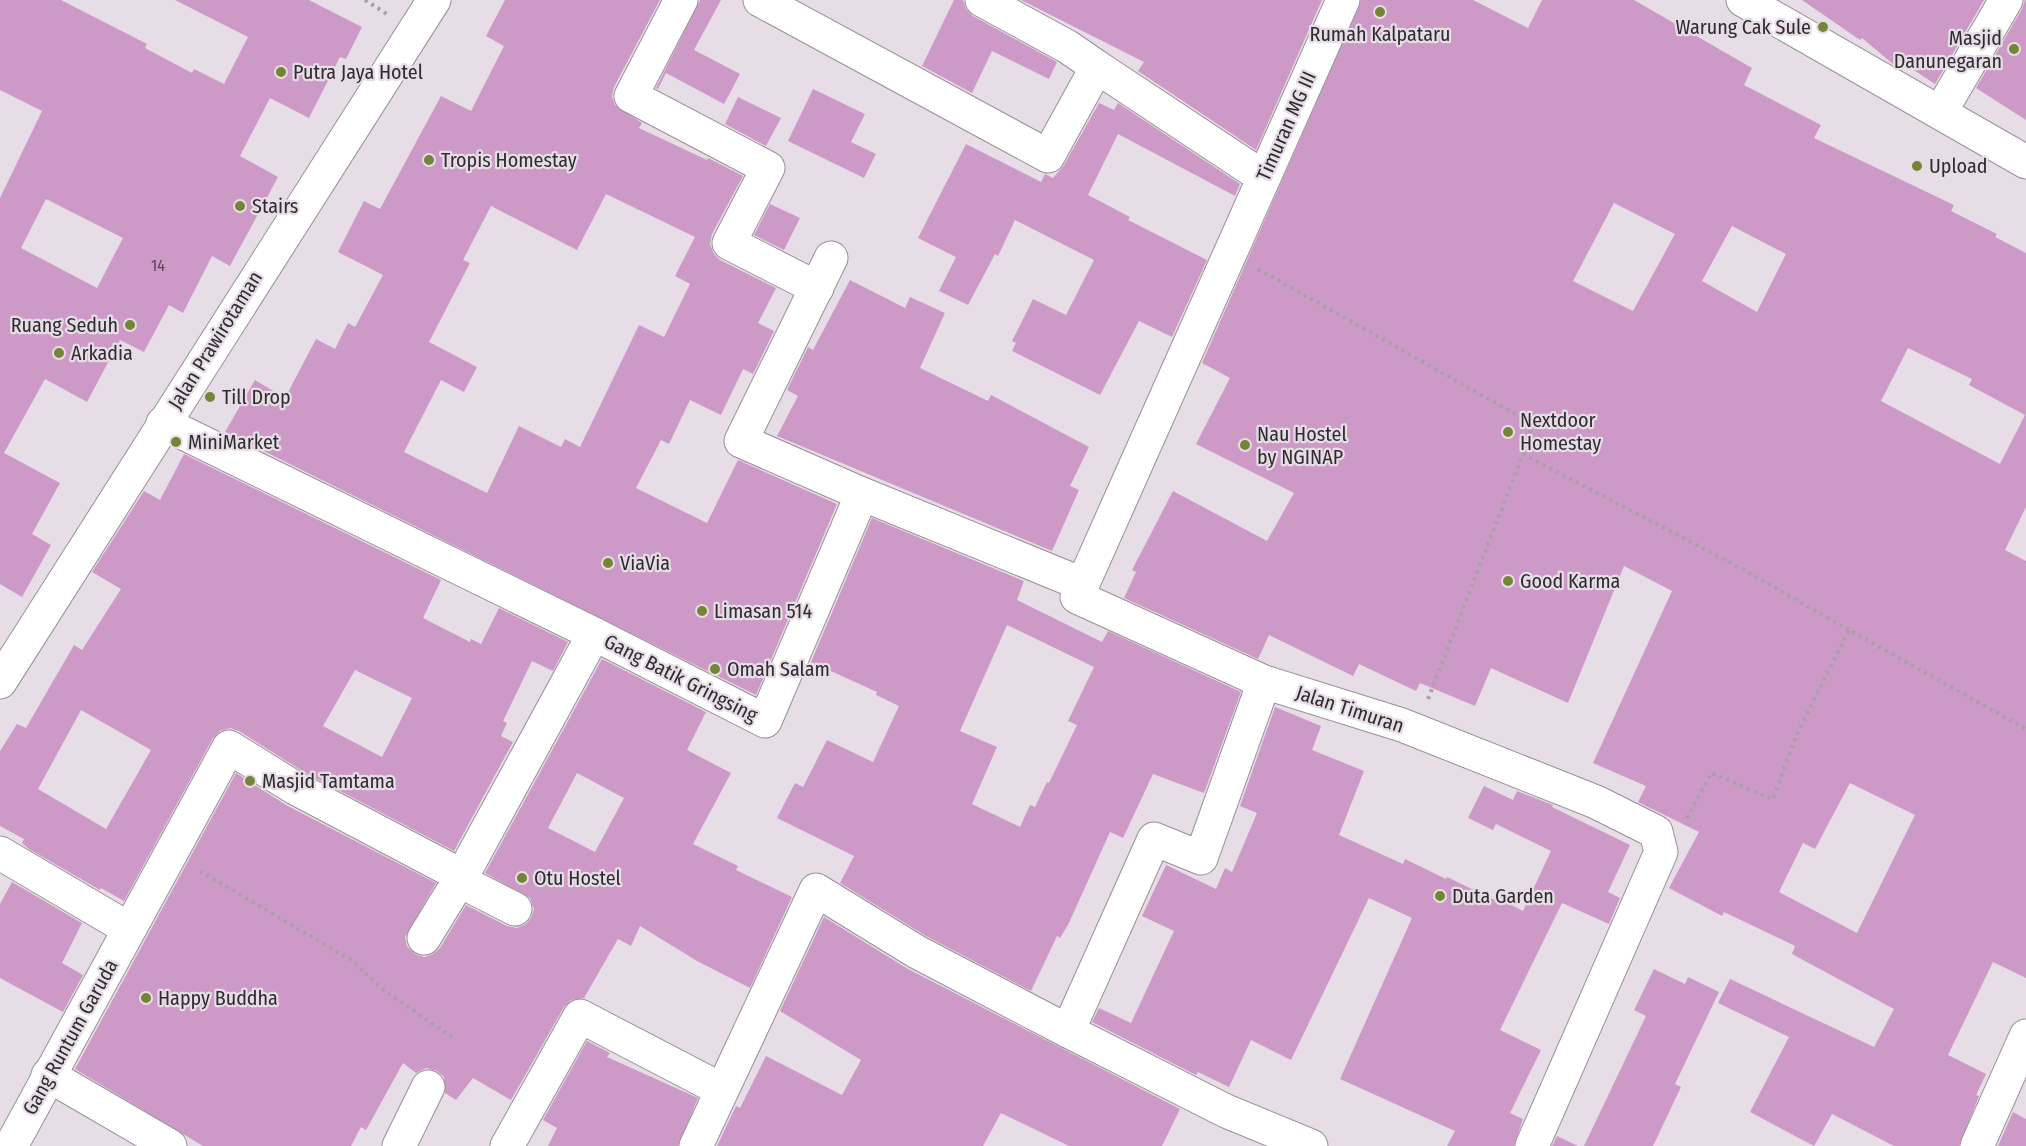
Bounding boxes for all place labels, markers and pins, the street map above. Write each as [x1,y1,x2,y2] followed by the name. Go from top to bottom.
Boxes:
[1373,5,1387,19] marker: Rumah Kalpataru
[1676,15,1811,39] place label: Warung Cak Sule
[1816,20,1830,34] marker: Warung Cak Sule
[1310,22,1451,46] place label: Rumah Kalpataru
[1894,26,2002,73] place label: Masjid Danunegaran
[2007,42,2021,56] marker: Masjid Danunegaran
[293,60,423,84] place label: Putra Jaya Hotel
[274,65,288,79] marker: Putra Jaya Hotel
[441,148,577,172] place label: Tropis Homestay
[422,153,436,167] marker: Tropis Homestay
[1929,154,1987,178] place label: Upload
[1910,159,1924,173] marker: Upload
[252,194,298,218] place label: Stairs
[233,199,247,213] marker: Stairs
[11,313,118,337] place label: Ruang Seduh
[123,318,137,332] marker: Ruang Seduh
[71,341,133,365] place label: Arkadia
[52,346,66,360] marker: Arkadia
[222,385,291,409] place label: Till Drop
[203,390,217,404] marker: Till Drop
[1520,408,1601,455] place label: Nextdoor Homestay
[1257,422,1347,469] place label: Nau Hostel by NGINAP
[1501,425,1515,439] marker: Nextdoor Homestay
[188,430,280,454] place label: MiniMarket
[169,435,183,449] marker: MiniMarket
[1238,438,1252,452] marker: Nau Hostel by NGINAP
[620,551,670,575] place label: ViaVia
[601,556,615,570] marker: ViaVia
[1520,569,1620,593] place label: Good Karma
[1501,574,1515,588] marker: Good Karma
[714,599,812,623] place label: Limasan 514
[695,604,709,618] marker: Limasan 514
[727,657,830,681] place label: Omah Salam
[708,662,722,676] marker: Omah Salam
[262,769,395,793] place label: Masjid Tamtama
[243,774,257,788] marker: Masjid Tamtama
[534,866,621,890] place label: Otu Hostel
[515,871,529,885] marker: Otu Hostel
[1452,884,1554,908] place label: Duta Garden
[1433,889,1447,903] marker: Duta Garden
[158,986,278,1010] place label: Happy Buddha
[139,991,153,1005] marker: Happy Buddha

